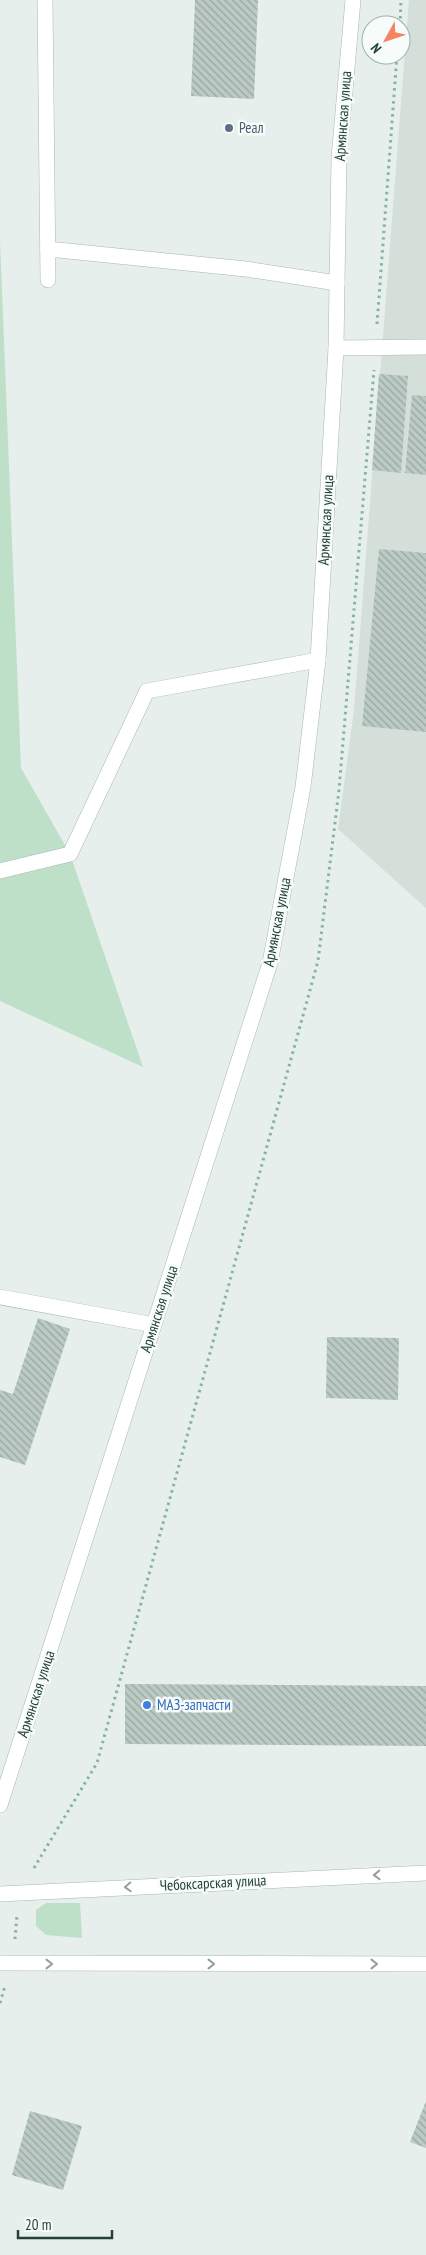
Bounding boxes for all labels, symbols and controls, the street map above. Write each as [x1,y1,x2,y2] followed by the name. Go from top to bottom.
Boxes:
[361,15,411,65] north arrow
[367,40,385,57] text: N
[330,70,355,162] street label: Армянская улица
[239,118,264,137] place label: Реал
[223,122,235,134] marker: Реал
[314,474,337,566] street label: Армянская улица
[259,876,294,968] street label: Армянская улица
[135,1263,182,1355] street label: Армянская улица
[12,1648,59,1740] street label: Армянская улица
[157,1695,231,1714] place label: МАЗ-запчасти
[141,1699,153,1711] marker: МАЗ-запчасти
[159,1870,267,1895] street label: Чебоксарская улица
[373,1870,381,1880] one-way arrow
[123,1882,131,1892] one-way arrow
[45,1958,53,1969] one-way arrow
[208,1959,215,1969] one-way arrow
[370,1959,378,1969] one-way arrow
[18,2208,111,2240] scale bar
[25,2215,51,2234] text: 20 m

